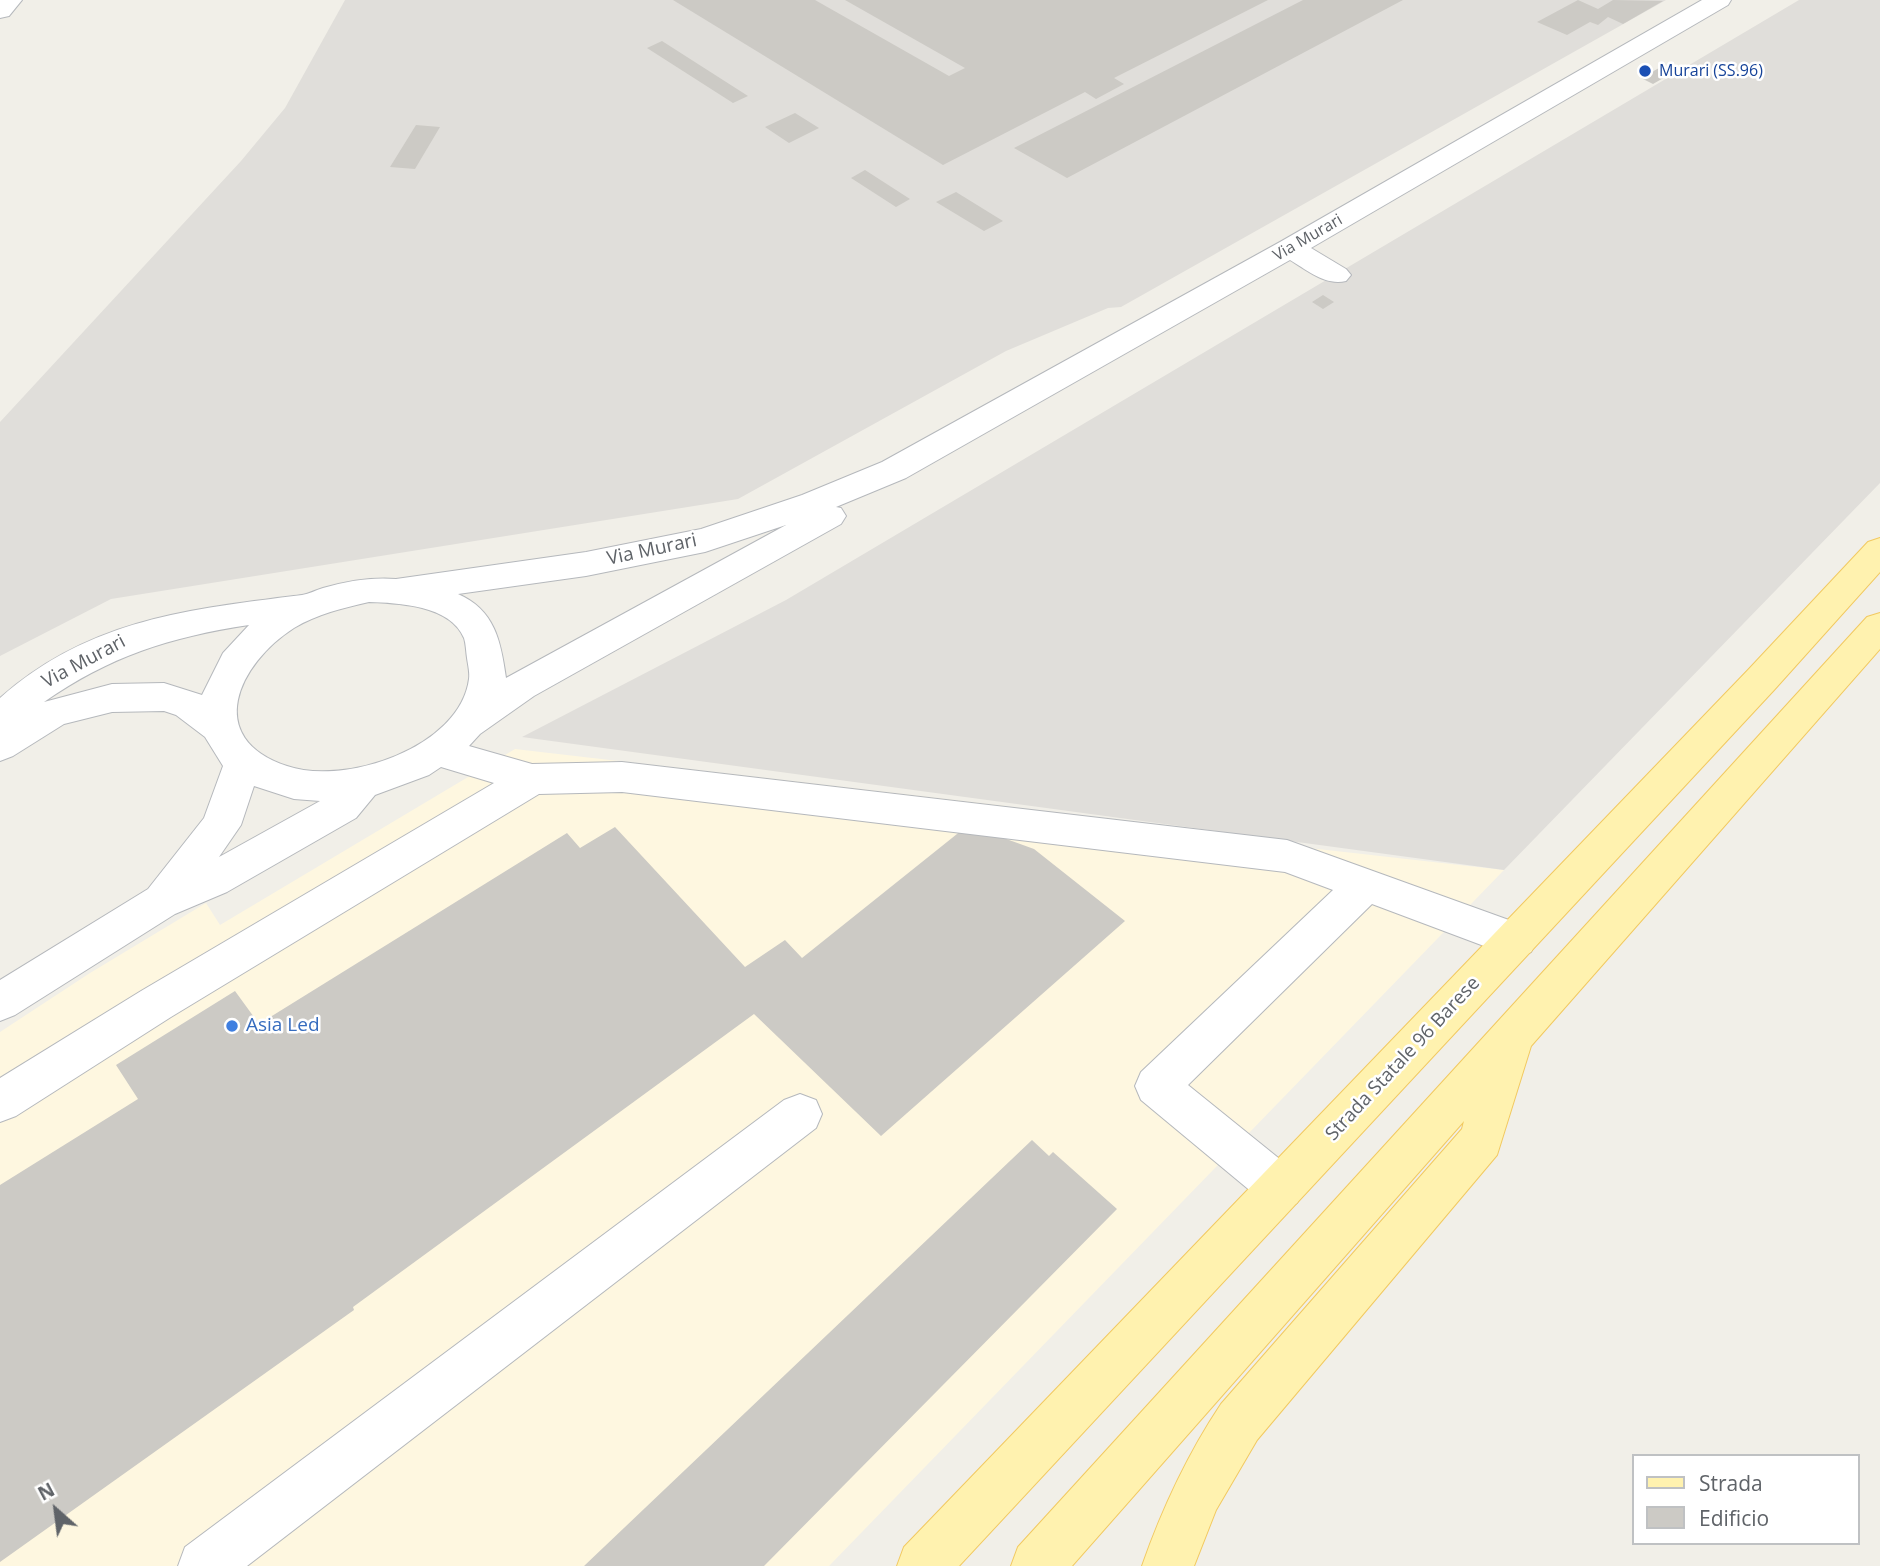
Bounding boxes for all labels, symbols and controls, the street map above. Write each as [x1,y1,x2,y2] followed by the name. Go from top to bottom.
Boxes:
[1659,61,1763,81] place label: Murari (SS.96)
[1637,63,1653,79] marker: Murari (SS.96)
[1270,210,1346,266] street label: Via Murari
[605,529,699,571] street label: Via Murari
[38,631,130,693] street label: Via Murari
[1321,972,1485,1146] street label: Strada Statale 96 Barese
[246,1015,320,1037] place label: Asia Led
[224,1018,240,1034] marker: Asia Led
[1632,1454,1859,1545] legend
[1699,1469,1763,1497] text: Strada
[21,1475,91,1545] north arrow
[33,1476,59,1507] text: N
[1699,1504,1769,1532] text: Edificio

